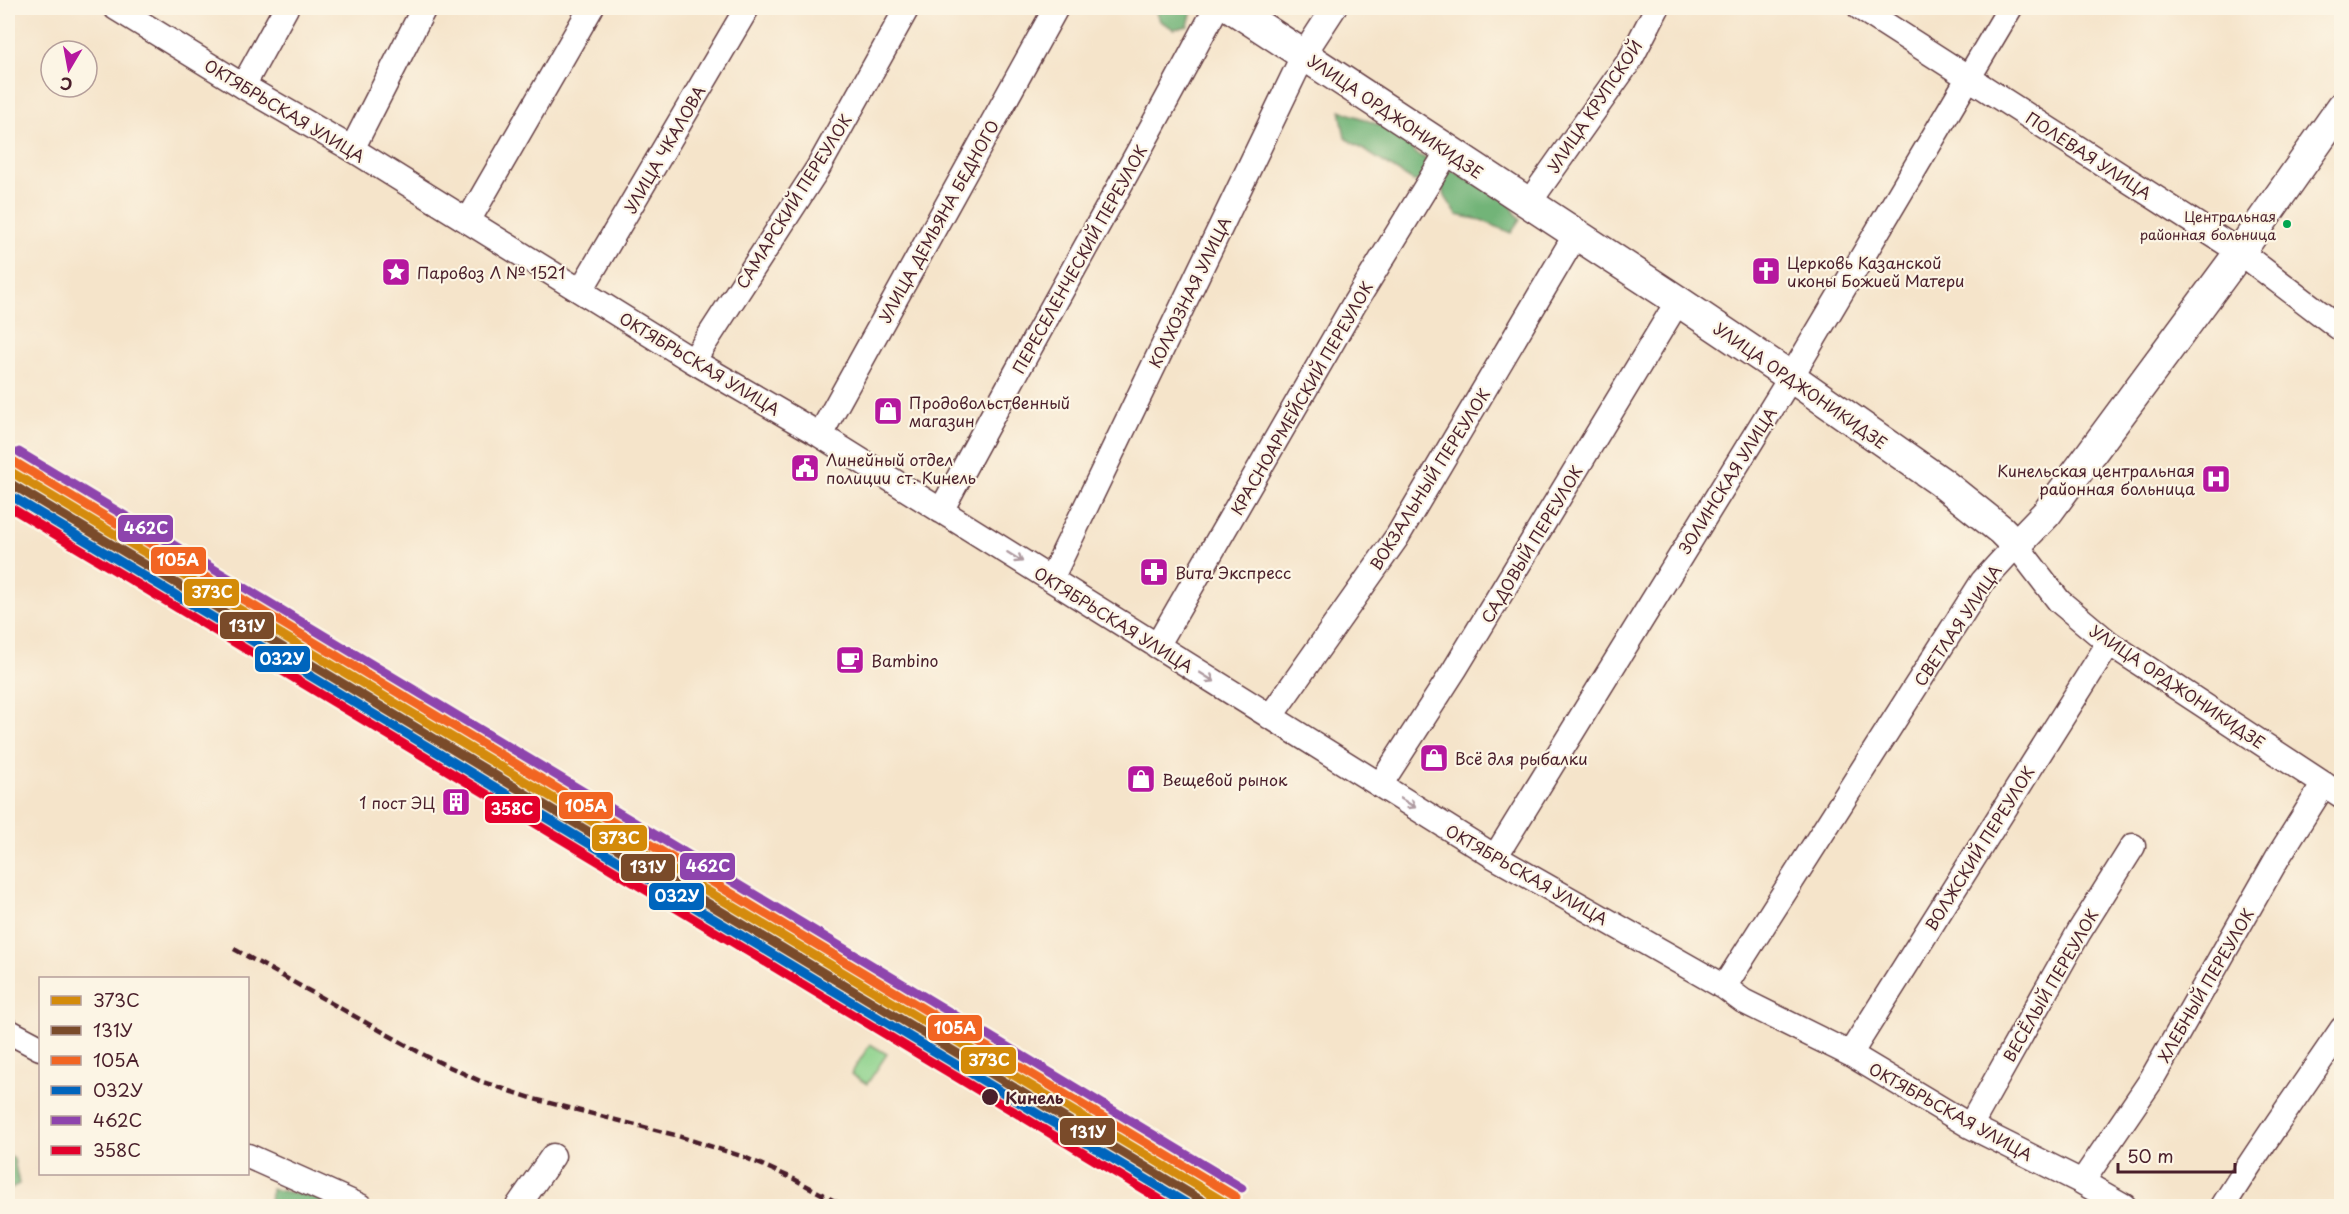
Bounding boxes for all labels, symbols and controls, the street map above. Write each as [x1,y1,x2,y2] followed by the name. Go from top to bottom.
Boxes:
[1541,35,1647,177] street label: УЛИЦА КРУПСКОЙ
[39,39,99,99] north arrow
[1304,48,1488,184] street label: УЛИЦА ОРДЖОНИКИДЗЕ
[200,52,370,168] street label: ОКТЯБРЬСКАЯ УЛИЦА
[58,72,74,98] text: С
[618,80,711,217] street label: УЛИЦА ЧКАЛОВА
[2021,105,2157,205] street label: ПОЛЕВАЯ УЛИЦА
[729,109,857,293] street label: САМАРСКИЙ ПЕРЕУЛОК
[872,115,1004,327] street label: УЛИЦА ДЕМЬЯНА БЕДНОГО
[1006,140,1152,378] street label: ПЕРЕСЕЛЕНЧЕСКИЙ ПЕРЕУЛОК
[2139,206,2276,245] place label: Центральная районная больница
[1142,212,1236,372] street label: КОЛХОЗНАЯ УЛИЦА
[2281,218,2293,230] marker: Центральная районная больница
[1787,250,1965,292] place label: Церковь Казанской иконы Божией Матери
[1750,255,1782,287] church icon: Церковь Казанской иконы Божией Матери
[380,256,412,288] place icon: Паровоз Л № 1521
[417,260,565,284] place label: Паровоз Л № 1521
[1224,277,1378,519] street label: КРАСНОАРМЕЙСКИЙ ПЕРЕУЛОК
[615,305,785,421] street label: ОКТЯБРЬСКАЯ УЛИЦА
[1709,316,1893,454] street label: УЛИЦА ОРДЖОНИКИДЗЕ
[1363,383,1495,575] street label: ВОКЗАЛЬНЫЙ ПЕРЕУЛОК
[909,390,1070,432] place label: Продовольственный магазин
[872,395,904,427] shop icon: Продовольственный магазин
[1672,402,1782,558] street label: ЗОЛИНСКАЯ УЛИЦА
[826,447,976,489] place label: Линейный отдел полиции ст. Кинель
[789,452,821,484] public building icon: Линейный отдел полиции ст. Кинель
[1997,458,2195,500] place label: Кинельская центральная районная больница
[1474,461,1588,627] street label: САДОВЫЙ ПЕРЕУЛОК
[2200,463,2232,495] hospital icon: Кинельская центральная районная больница
[117,514,174,543] line badge: 462С
[124,515,168,539] text: 462С
[150,546,207,575] line badge: 105А
[157,547,200,571] text: 105А
[1007,551,1023,563] one-way arrow
[1138,556,1170,588] pharmacy icon: Вита Экспресс
[1030,560,1198,678] street label: ОКТЯБРЬСКАЯ УЛИЦА
[1175,560,1291,584] place label: Вита Экспресс
[1907,560,2007,690] street label: СВЕТЛАЯ УЛИЦА
[183,578,240,607] line badge: 373C
[191,579,233,603] text: 373C
[219,611,275,640] line badge: 131У
[229,613,266,637] text: 131У
[2086,618,2270,754] street label: УЛИЦА ОРДЖОНИКИДЗЕ
[834,644,866,676] cafe icon: Bambino
[254,645,311,673] line badge: 032У
[260,646,305,670] text: 032У
[871,648,939,672] place label: Bambino
[1198,672,1215,684] one-way arrow
[1418,742,1450,774] shop icon: Всё для рыбалки
[1455,746,1588,770] place label: Всё для рыбалки
[1918,761,2040,935] street label: ВОЛЖСКИЙ ПЕРЕУЛОК
[1125,763,1157,795] shop icon: Вещевой рынок
[1162,767,1288,791] place label: Вещевой рынок
[440,786,472,818] building icon: 1 пост ЭЦ
[359,790,435,814] place label: 1 пост ЭЦ
[558,791,614,820] line badge: 105А
[565,793,608,817] text: 105А
[484,795,541,824] line badge: 358С
[491,796,533,820] text: 358С
[1399,797,1416,809] one-way arrow
[1441,818,1613,930] street label: ОКТЯБРЬСКАЯ УЛИЦА
[591,824,648,852] line badge: 373C
[598,825,640,849] text: 373C
[679,852,736,881] line badge: 462С
[620,853,676,882] line badge: 131У
[686,853,730,877] text: 462С
[630,854,667,878] text: 131У
[648,882,705,911] line badge: 032У
[655,883,700,907] text: 032У
[1996,904,2104,1066] street label: ВЕСЁЛЫЙ ПЕРЕУЛОК
[2151,904,2259,1066] street label: ХЛЕБНЫЙ ПЕРЕУЛОК
[39,977,249,1175] legend
[93,986,140,1013] text: 373C
[927,1014,983,1042] line badge: 105А
[934,1015,977,1039] text: 105А
[93,1016,133,1043] text: 131У
[93,1046,140,1073] text: 105А
[960,1046,1017,1075] line badge: 373C
[968,1047,1010,1071] text: 373C
[1865,1056,2037,1166] street label: ОКТЯБРЬСКАЯ УЛИЦА
[93,1076,143,1103] text: 032У
[1005,1085,1064,1109] place label: Кинель
[980,1087,1000,1107] marker: Кинель
[93,1106,142,1133] text: 462С
[1059,1117,1116,1146] line badge: 131У
[1070,1119,1107,1143] text: 131У
[93,1136,141,1163] text: 358С
[2118,1136,2235,1174] scale bar
[2127,1142,2174,1169] text: 50 m

